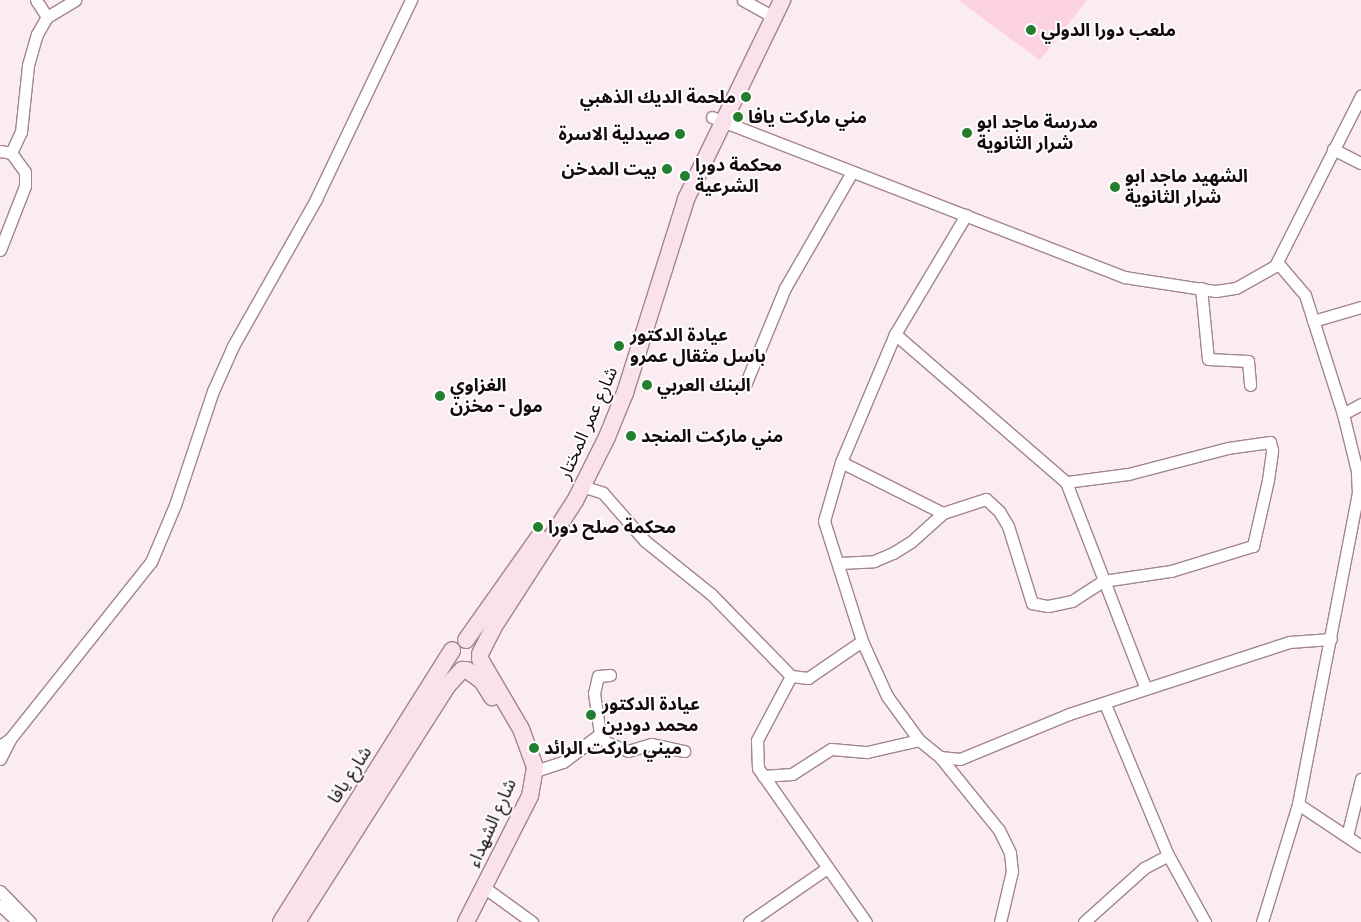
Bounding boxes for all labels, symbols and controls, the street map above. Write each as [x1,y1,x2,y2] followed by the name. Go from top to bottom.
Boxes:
[1041,19,1176,41] place label: ملعب دورا الدولي
[1025,24,1037,36] marker: ملعب دورا الدولي
[580,86,736,108] place label: ملحمة الديك الذهبي
[740,91,752,103] marker: ملحمة الديك الذهبي
[748,106,867,128] place label: مني ماركت يافا
[732,111,744,123] marker: مني ماركت يافا
[977,112,1098,154] place label: مدرسة ماجد ابو شرار الثانوية
[559,123,670,145] place label: صيدلية الاسرة
[961,127,973,139] marker: مدرسة ماجد ابو شرار الثانوية
[674,128,686,140] marker: صيدلية الاسرة
[695,155,782,198] place label: محكمة دورا الشرعية
[562,158,657,180] place label: بيت المدخن
[661,163,673,175] marker: بيت المدخن
[1125,166,1248,208] place label: الشهيد ماجد ابو شرار الثانوية
[679,170,691,182] marker: محكمة دورا الشرعية
[1109,181,1121,193] marker: الشهيد ماجد ابو شرار الثانوية
[630,325,766,368] place label: عيادة الدكتور باسل مثقال عمرو
[612,339,626,353] marker: عيادة الدكتور باسل مثقال عمرو
[554,364,622,482] street label: شارع عمر المختار
[657,374,751,396] place label: البنك العربي
[450,375,543,418] place label: الغزاوي مول - مخزن
[641,379,653,391] marker: البنك العربي
[434,390,446,402] marker: الغزاوي مول - مخزن
[641,425,783,447] place label: مني ماركت المنجد
[625,430,637,442] marker: مني ماركت المنجد
[548,516,676,538] place label: محكمة صلح دورا
[532,521,544,533] marker: محكمة صلح دورا
[602,694,700,736] place label: عيادة الدكتور محمد دودين
[584,708,598,722] marker: عيادة الدكتور محمد دودين
[544,737,682,759] place label: ميني ماركت الرائد
[324,742,376,808] street label: شارع يافا
[528,742,540,754] marker: ميني ماركت الرائد
[463,775,521,871] street label: شارع الشهداء

